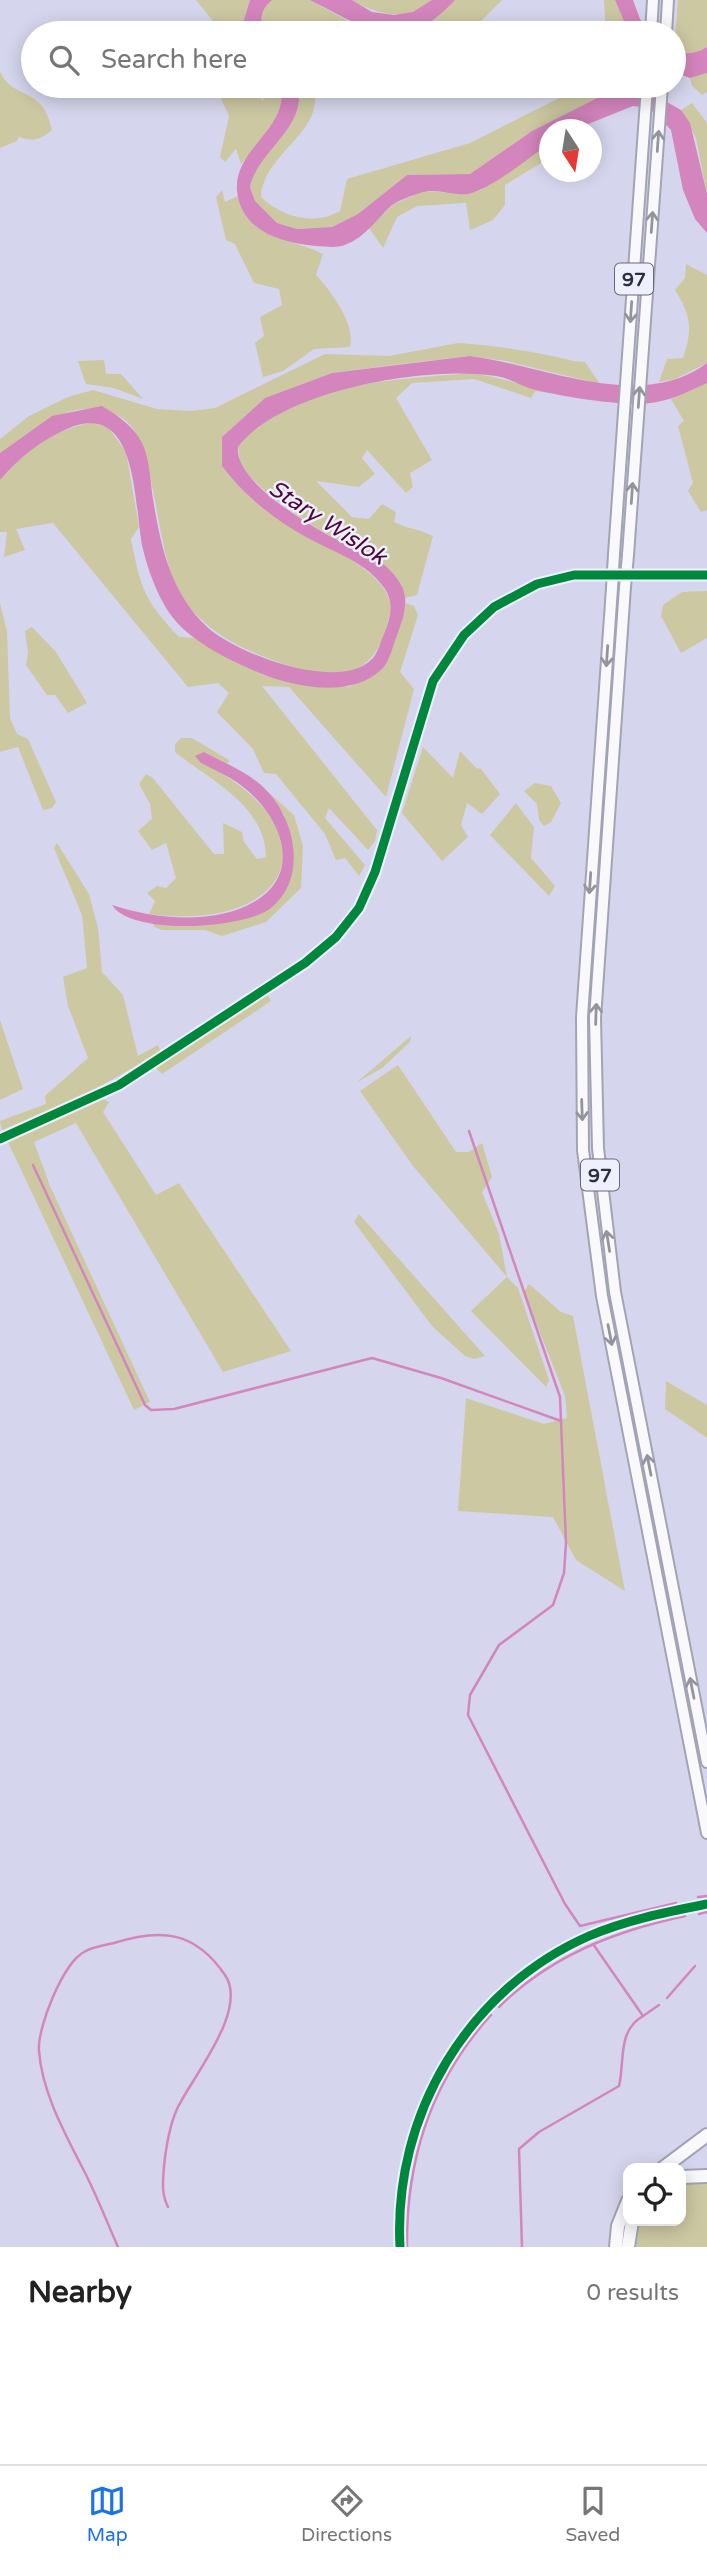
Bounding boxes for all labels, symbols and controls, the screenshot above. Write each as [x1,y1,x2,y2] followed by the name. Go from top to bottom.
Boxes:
[21,21,686,98] search box
[45,41,83,79] icon: search
[101,44,247,75] text: Search here
[539,119,602,182] north arrow
[652,130,665,153] one-way arrow
[646,211,659,234] one-way arrow
[615,264,653,294] road number: 97
[625,300,638,323] one-way arrow
[633,386,646,409] one-way arrow
[263,474,393,572] water label: Stary Wislok
[626,482,639,504] one-way arrow
[600,644,613,667] one-way arrow
[583,871,596,893] one-way arrow
[589,1003,602,1026] one-way arrow
[575,1098,588,1121] one-way arrow
[581,1160,619,1190] road number: 97
[601,1230,614,1253] one-way arrow
[603,1323,617,1346] one-way arrow
[641,1454,655,1477] one-way arrow
[685,1677,699,1700] one-way arrow
[623,2163,686,2226] map controls
[623,2163,686,2226] button: locate
[28,2274,132,2311] text: Nearby
[586,2279,679,2307] text: 0 results
[87,2482,128,2546] tab: Map
[301,2482,392,2546] tab: Directions
[565,2482,620,2546] tab: Saved

